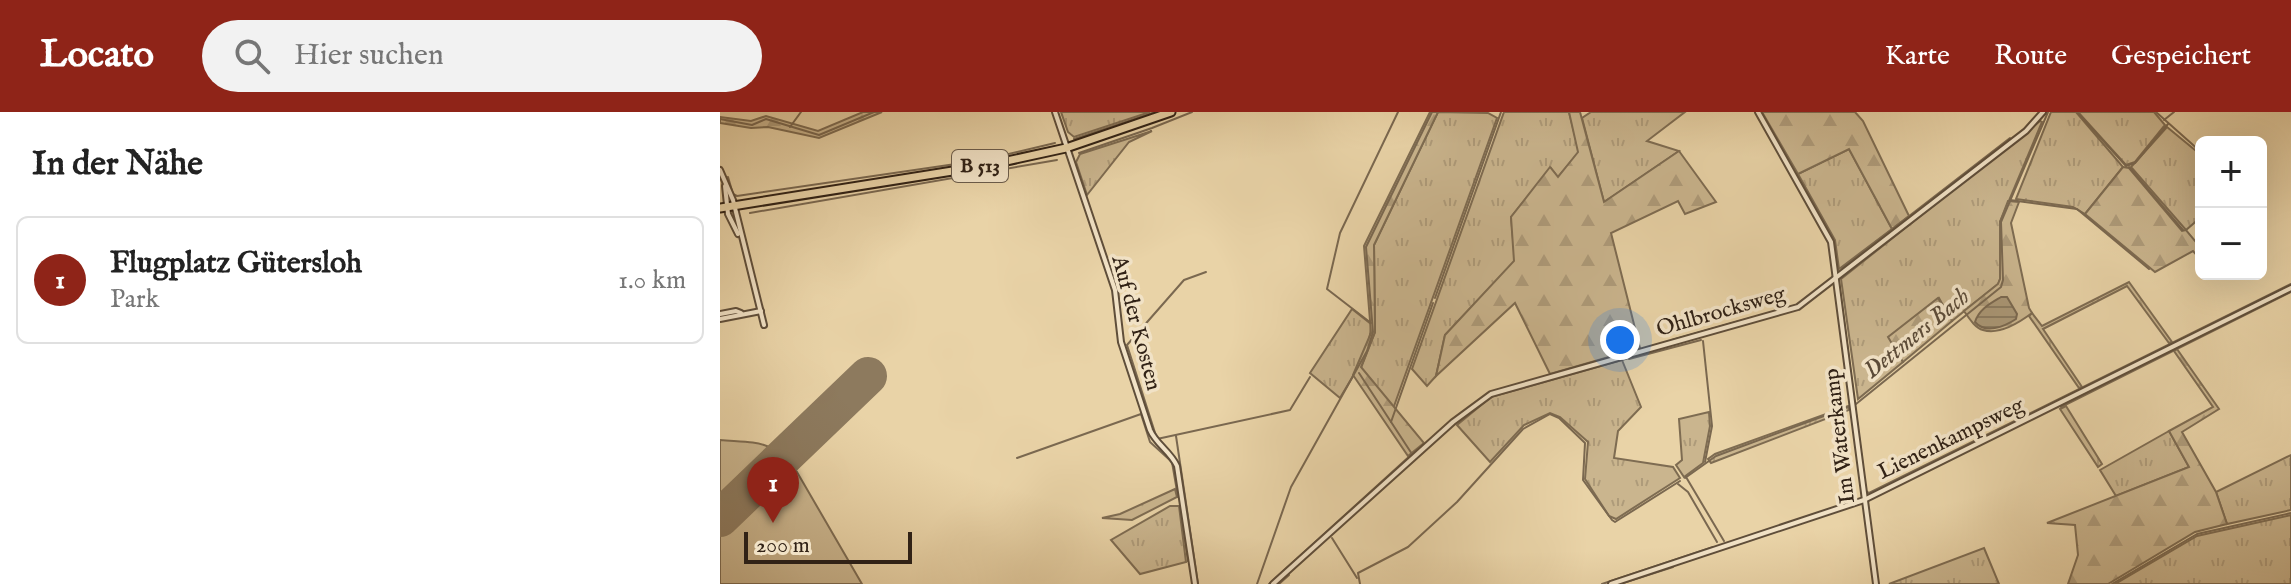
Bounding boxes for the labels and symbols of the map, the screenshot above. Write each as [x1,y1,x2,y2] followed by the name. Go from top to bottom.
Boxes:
[952,150,1008,182] road number: B 513
[1104,251,1168,394] street label: Auf der Kosten
[1653,280,1790,344] street label: Ohlbrocksweg
[1858,282,1976,386] water label: Dettmers Bach
[1600,320,1640,360] your location
[1818,367,1862,505] street label: Im Waterkamp
[1873,391,2030,487] street label: Lienenkampsweg
[747,457,799,523] pin: 1
[744,528,912,564] scale bar

